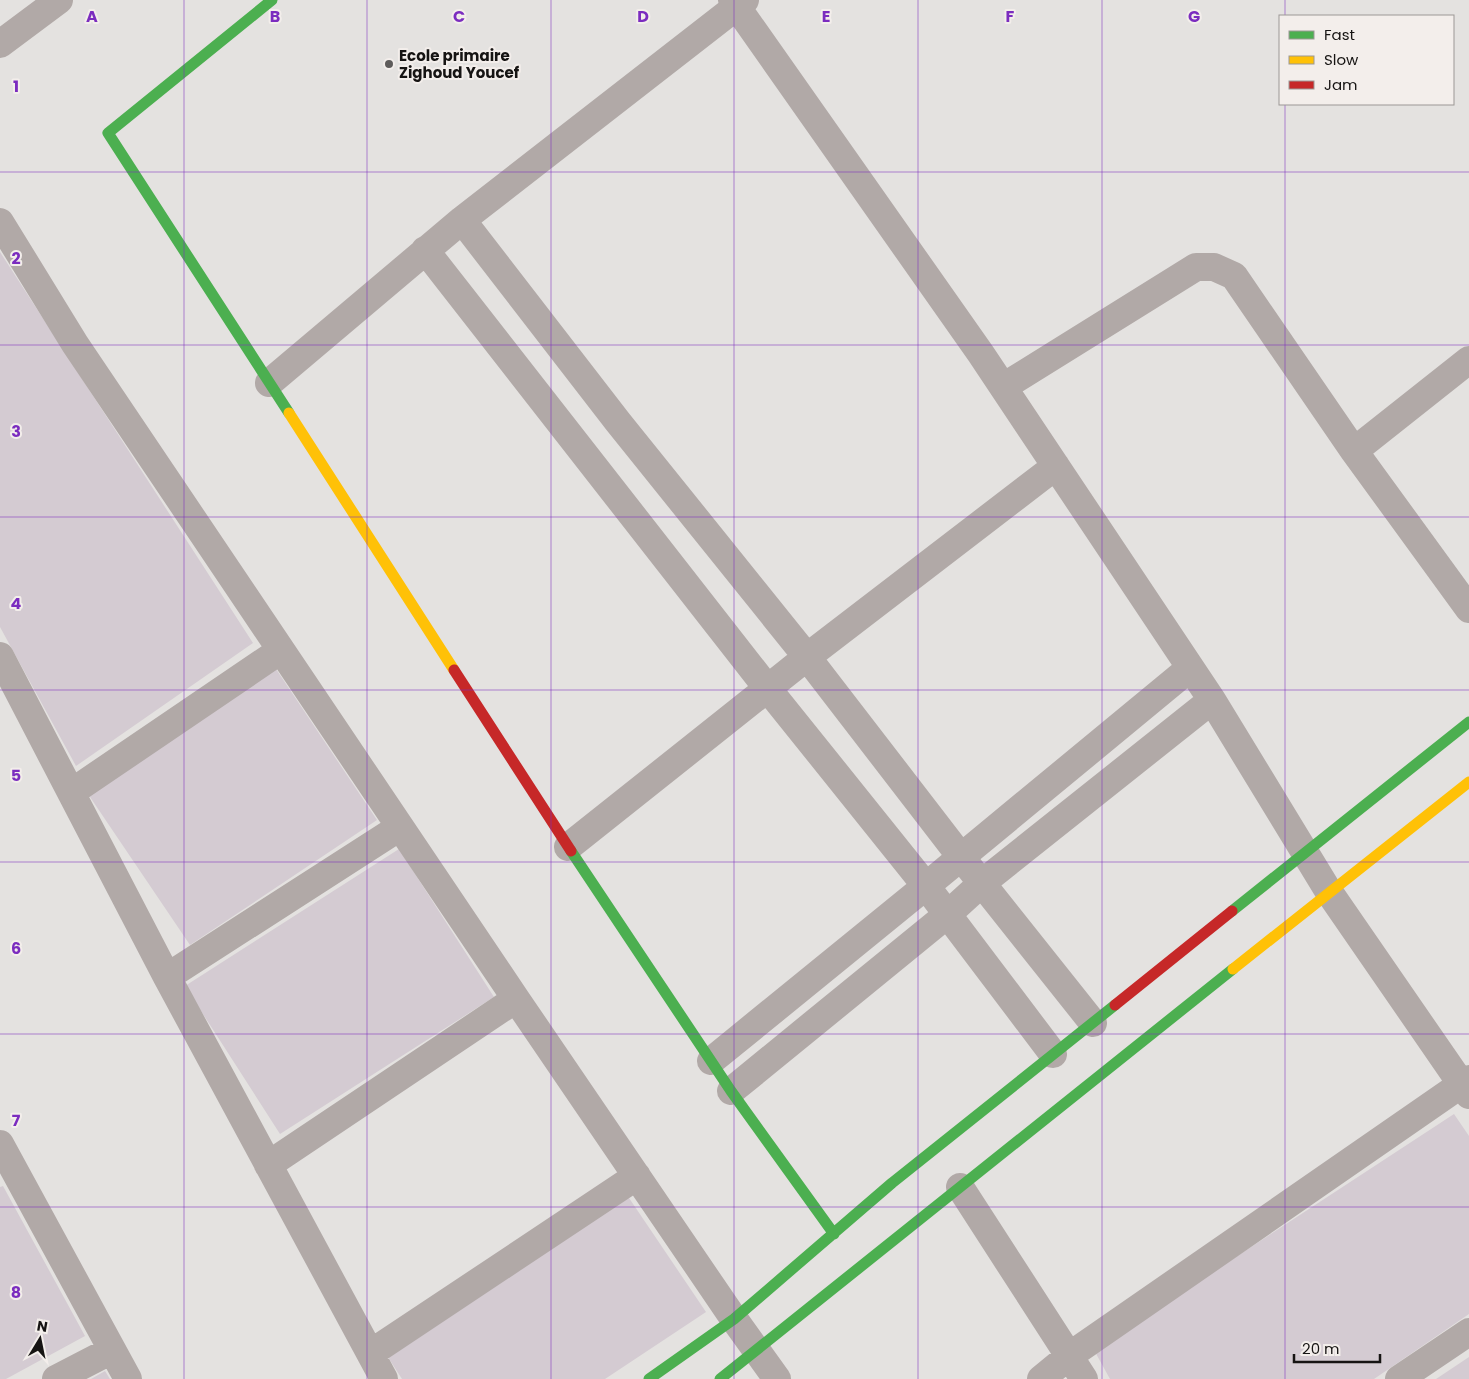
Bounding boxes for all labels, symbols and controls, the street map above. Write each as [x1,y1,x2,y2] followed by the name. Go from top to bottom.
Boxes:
[86,5,98,28] text: A
[270,5,280,28] text: B
[453,5,465,28] text: C
[637,5,649,28] text: D
[822,5,830,28] text: E
[1006,5,1015,28] text: F
[1188,5,1200,28] text: G
[1279,15,1454,105] legend
[1324,24,1355,45] text: Fast
[399,45,520,83] place label: Ecole primaire Zighoud Youcef
[1324,49,1359,70] text: Slow
[383,58,395,70] marker: Ecole primaire Zighoud Youcef
[1324,74,1358,95] text: Jam
[13,75,19,98] text: 1
[11,247,21,270] text: 2
[11,420,21,443] text: 3
[11,592,22,615] text: 4
[11,764,21,787] text: 5
[11,937,21,960] text: 6
[12,1109,21,1132] text: 7
[11,1281,21,1304] text: 8
[15,1314,65,1364] north arrow
[35,1315,49,1337] text: N
[1294,1332,1380,1364] scale bar
[1302,1338,1340,1359] text: 20 m

